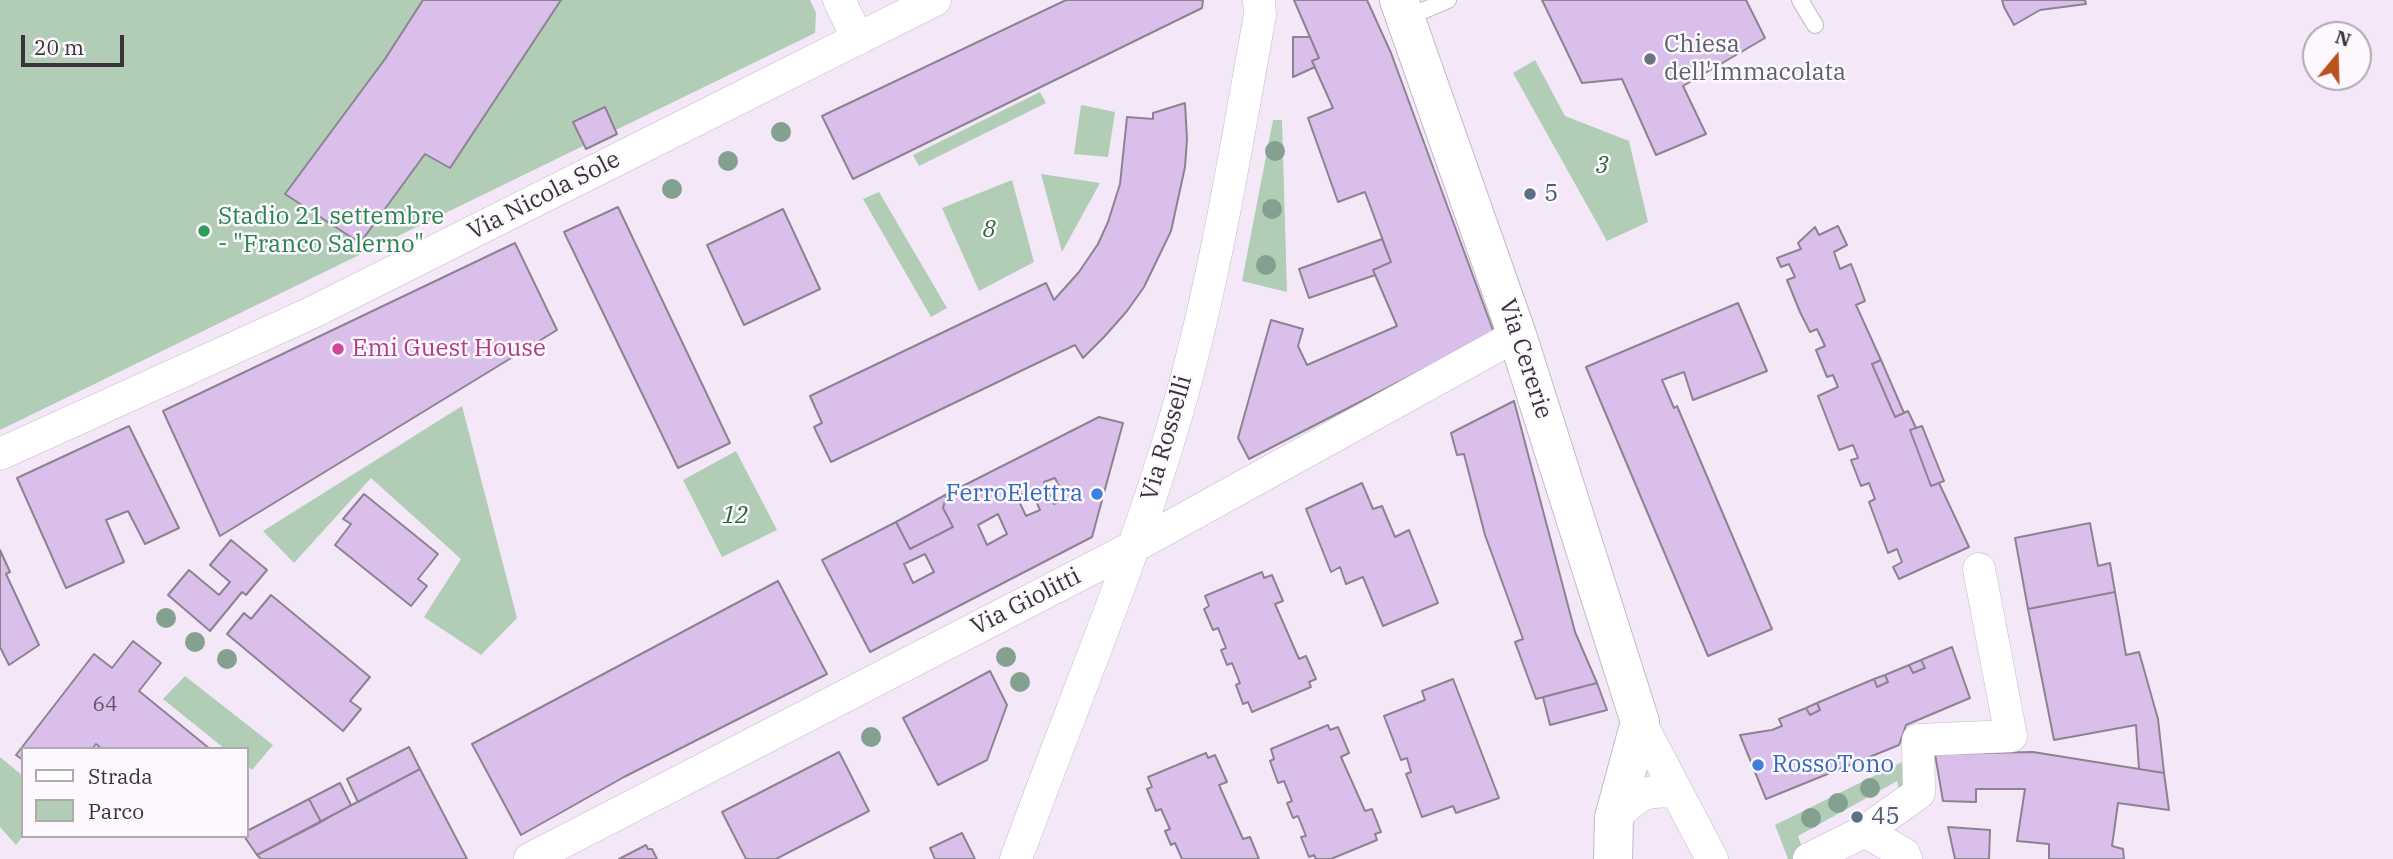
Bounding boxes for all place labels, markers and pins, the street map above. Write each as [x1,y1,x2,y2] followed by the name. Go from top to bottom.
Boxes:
[1664,31,1846,87] place label: Chiesa dell'Immacolata
[1642,51,1658,67] marker: Chiesa dell'Immacolata
[1544,180,1558,208] place label: 5
[1522,186,1538,202] marker: 5
[218,203,444,259] place label: Stadio 21 settembre - "Franco Salerno"
[196,223,212,239] marker: Stadio 21 settembre - "Franco Salerno"
[352,335,546,363] place label: Emi Guest House
[330,341,346,357] marker: Emi Guest House
[945,480,1083,508] place label: FerroElettra
[1089,486,1105,502] marker: FerroElettra
[1772,751,1894,779] place label: RossoTono
[1750,757,1766,773] marker: RossoTono
[1871,803,1900,831] place label: 45
[1849,809,1865,825] marker: 45

